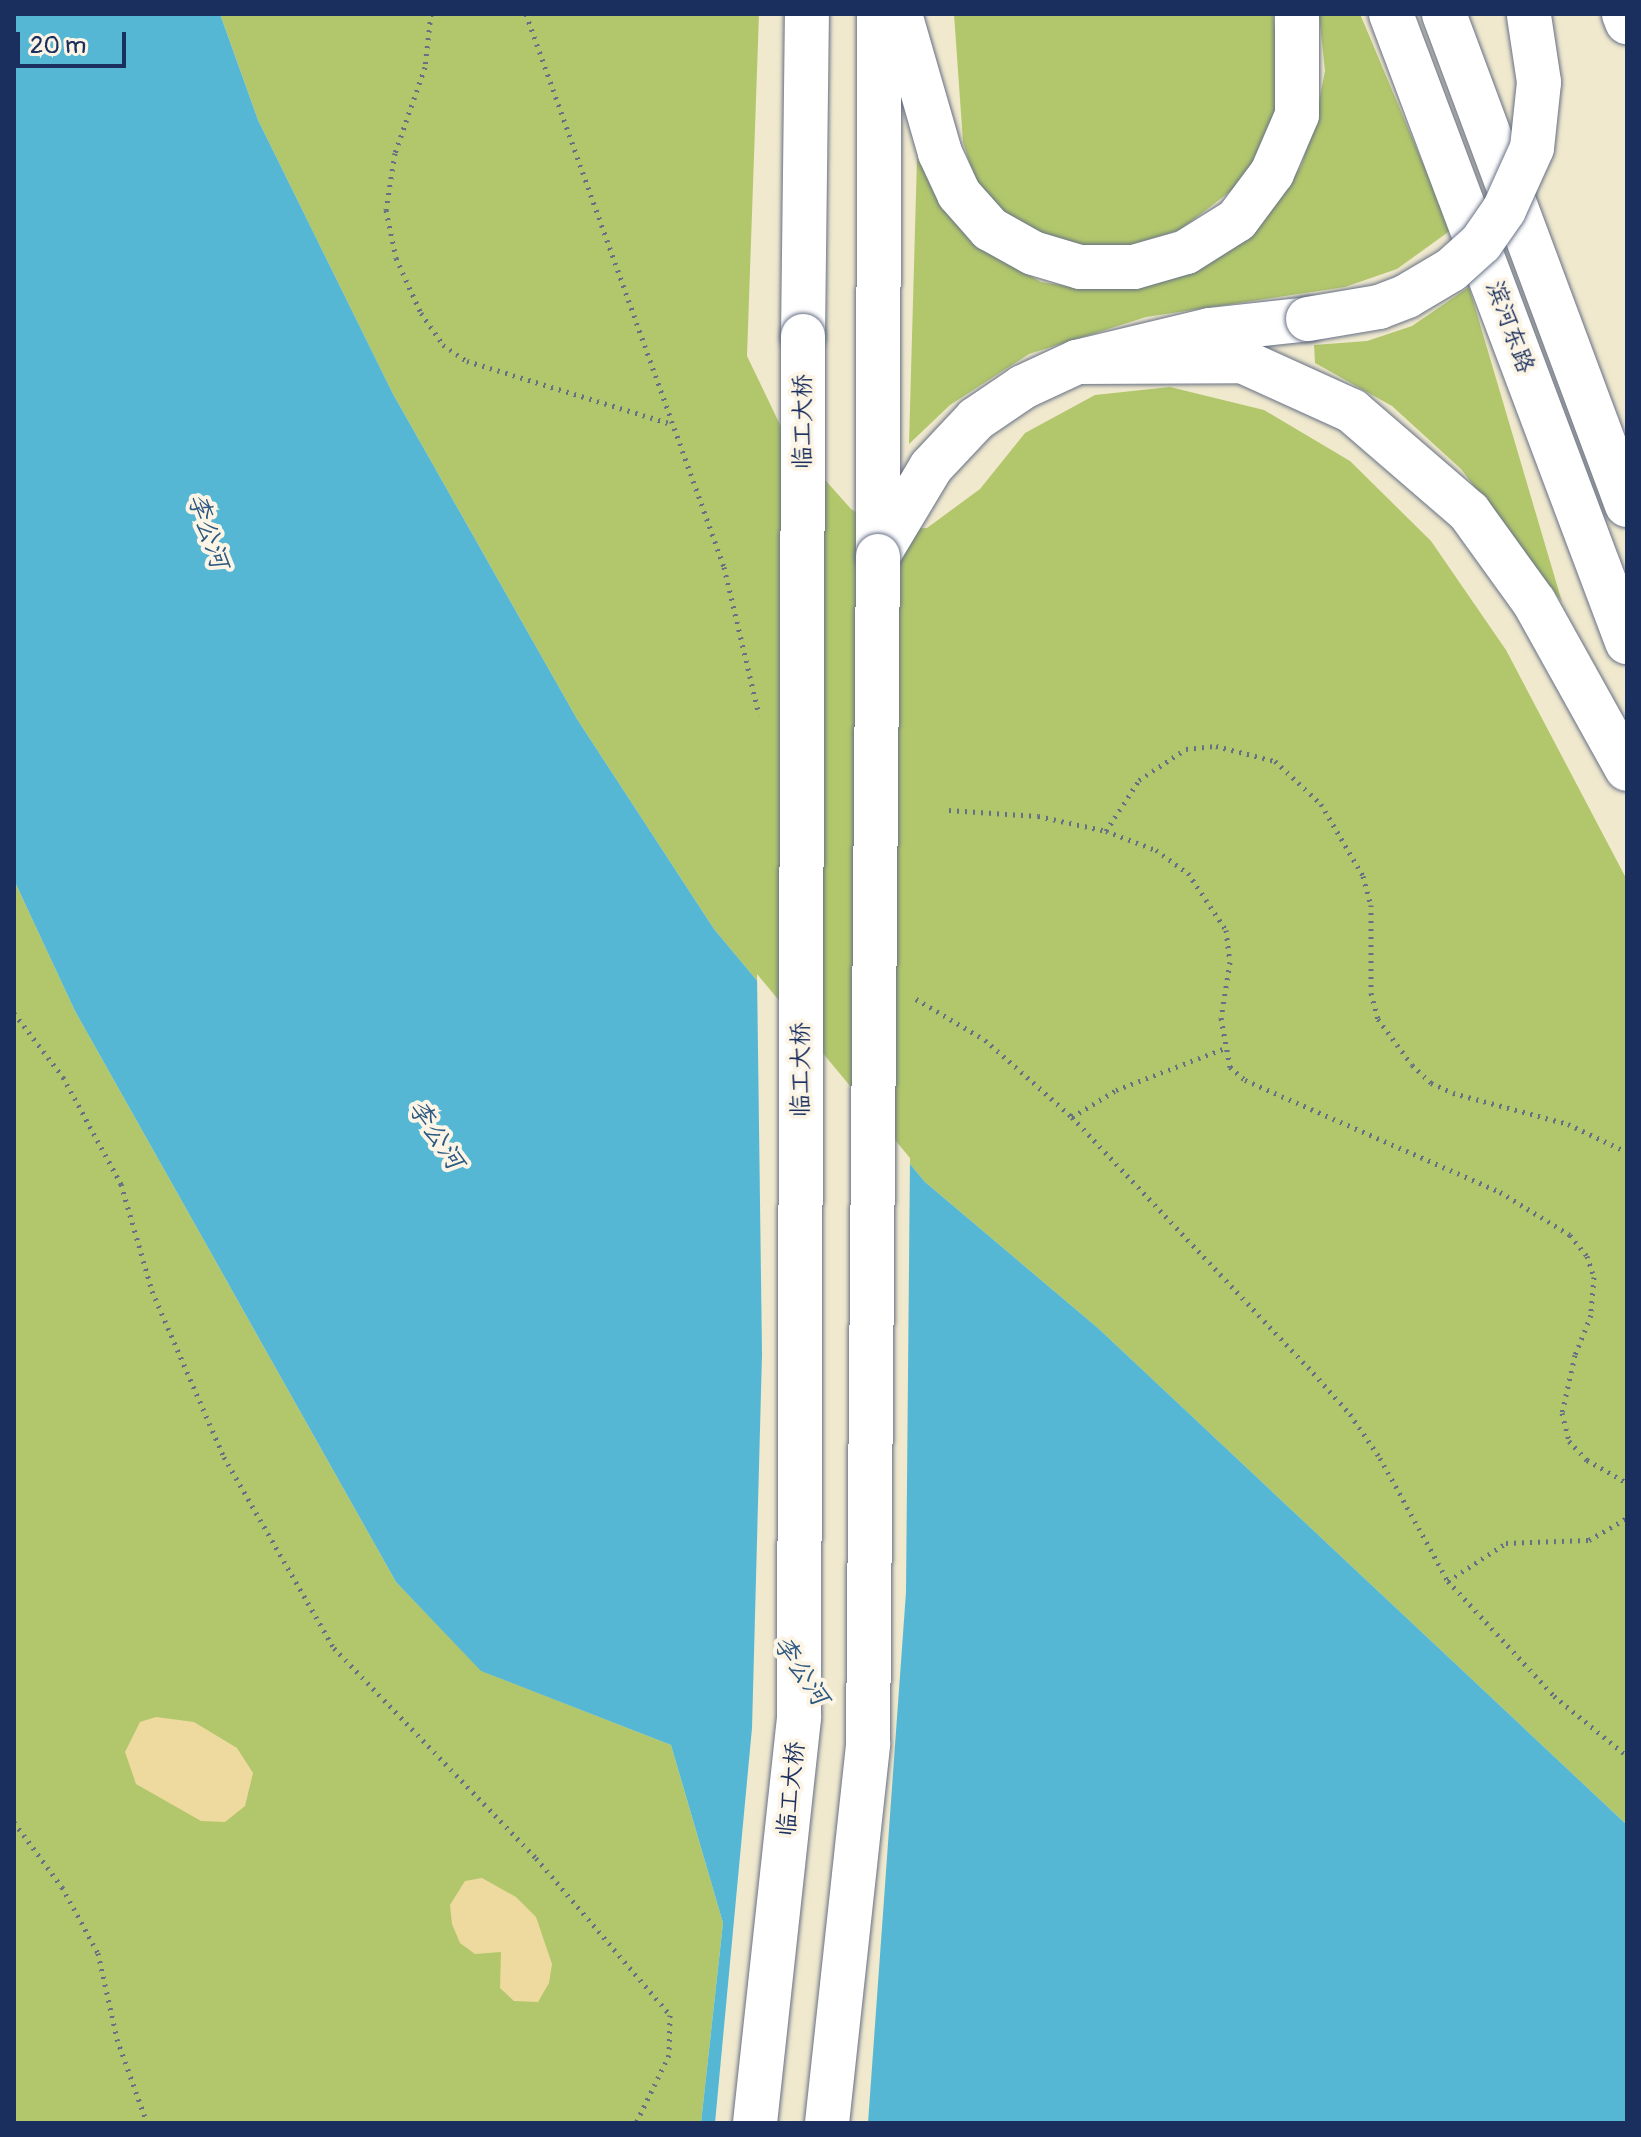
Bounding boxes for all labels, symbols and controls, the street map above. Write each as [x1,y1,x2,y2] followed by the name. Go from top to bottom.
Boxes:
[20,16,130,66] scale bar
[30,31,86,60] text: 20 m
[1480,277,1540,377] street label: 滨河东路
[789,374,817,470] street label: 临工大桥
[180,489,234,573] water label: 李公河
[787,1022,815,1118] street label: 临工大桥
[400,1094,470,1176] water label: 李公河
[765,1630,835,1712] water label: 李公河
[772,1740,810,1838] street label: 临工大桥

